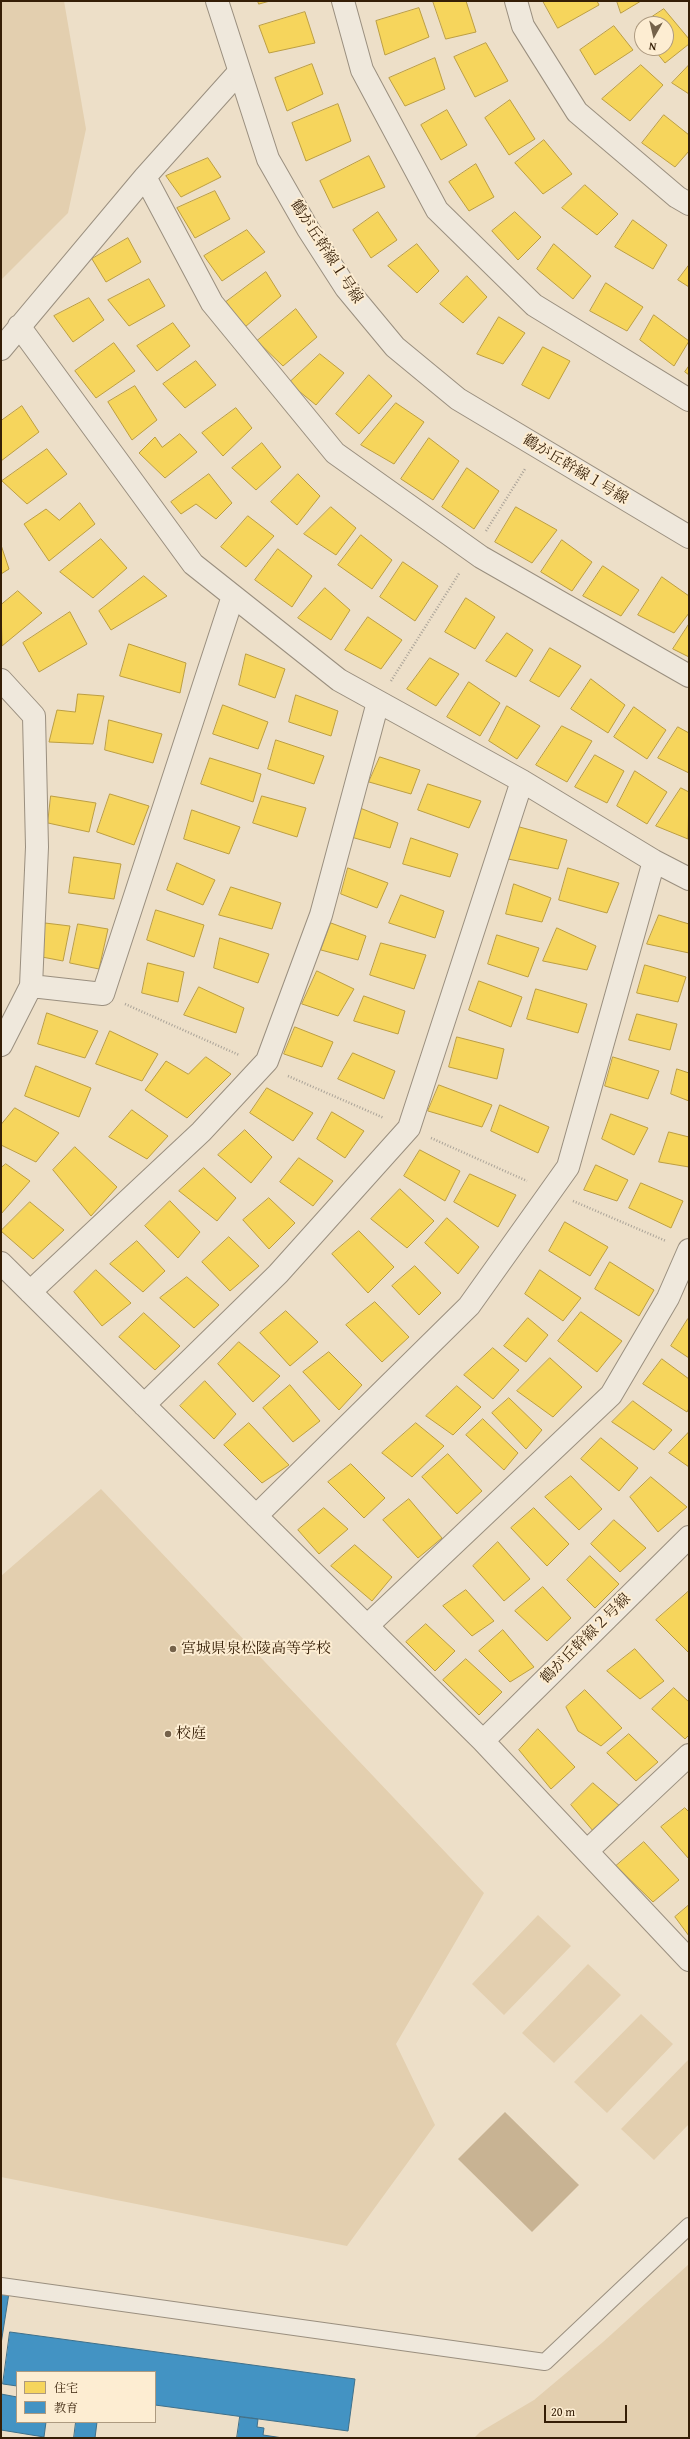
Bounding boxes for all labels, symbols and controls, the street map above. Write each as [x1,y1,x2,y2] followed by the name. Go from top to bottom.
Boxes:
[634,16,674,56] north arrow
[648,38,657,55] text: N
[286,197,366,307] street label: 鶴が丘幹線１号線
[519,431,631,509] street label: 鶴が丘幹線１号線
[537,1590,635,1688] street label: 鶴が丘幹線２号線
[181,1640,331,1658] place label: 宮城県泉松陵高等学校
[168,1644,178,1654] marker: 宮城県泉松陵高等学校
[176,1725,206,1743] place label: 校庭
[163,1729,173,1739] marker: 校庭
[16,2371,156,2423] legend
[54,2379,78,2396] text: 住宅
[546,2397,629,2423] scale bar
[54,2399,78,2416] text: 教育
[551,2403,575,2420] text: 20 m

